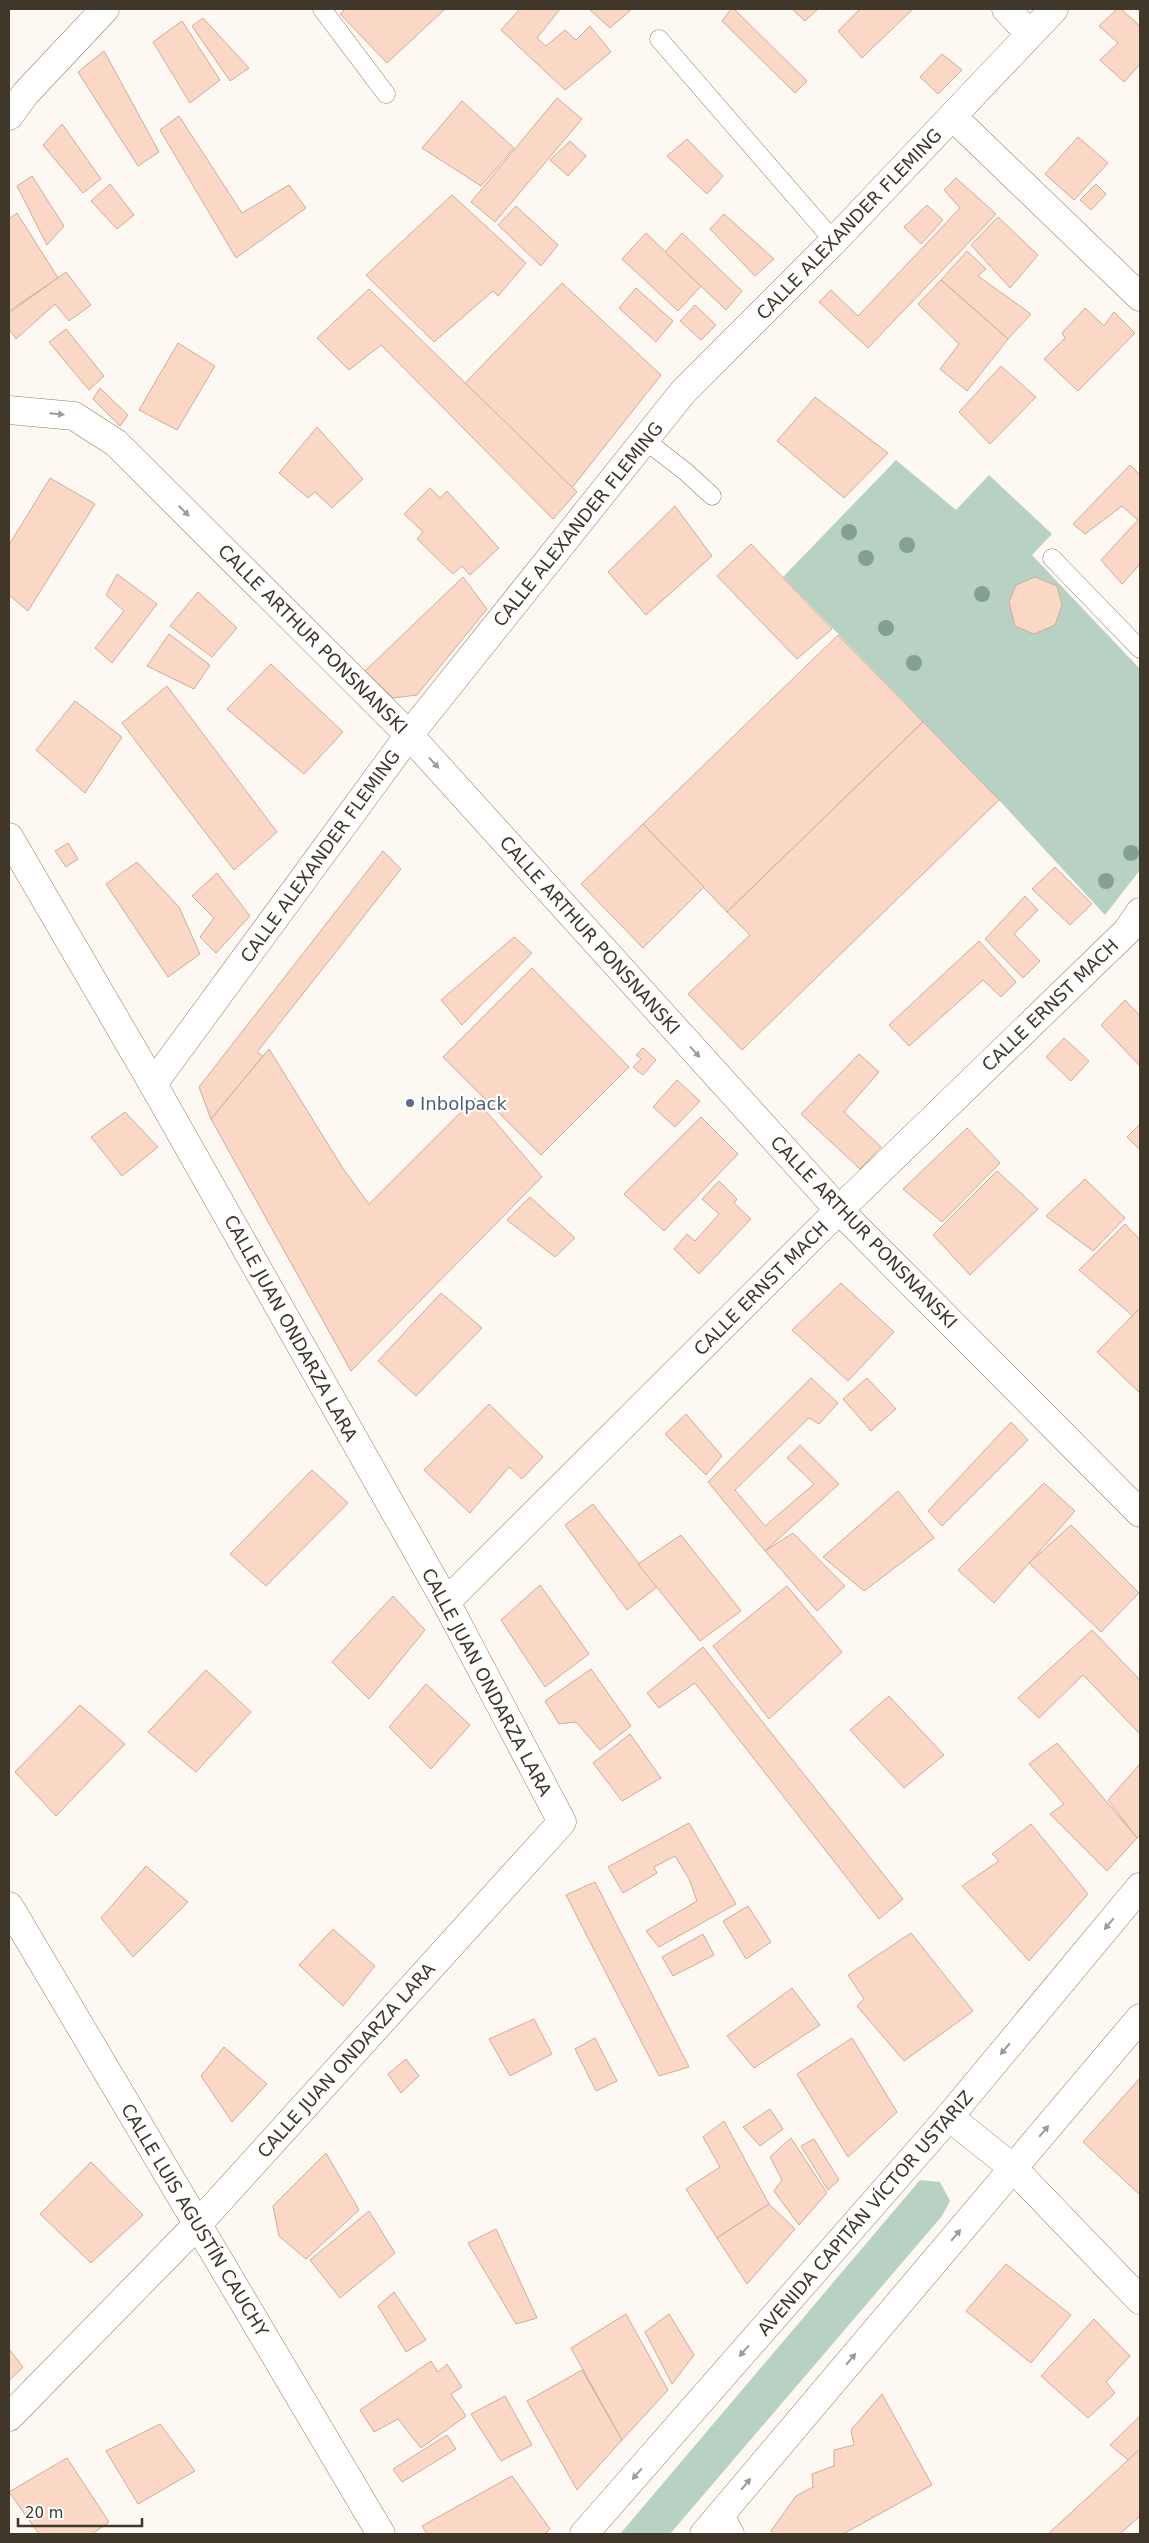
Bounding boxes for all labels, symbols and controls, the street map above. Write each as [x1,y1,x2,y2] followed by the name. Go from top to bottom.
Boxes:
[752,124,946,324] street label: CALLE ALEXANDER FLEMING
[50,411,66,419] one-way arrow
[489,417,667,631] street label: CALLE ALEXANDER FLEMING
[178,504,190,516] one-way arrow
[214,540,412,738] street label: CALLE ARTHUR PONSNANSKI
[236,746,404,966] street label: CALLE ALEXANDER FLEMING
[428,756,440,768] one-way arrow
[495,832,685,1038] street label: CALLE ARTHUR PONSNANSKI
[978,935,1122,1075] street label: CALLE ERNST MACH
[690,1045,701,1058] one-way arrow
[420,1093,508,1114] place label: Inbolpack
[404,1097,416,1109] marker: Inbolpack
[766,1131,962,1333] street label: CALLE ARTHUR PONSNANSKI
[220,1211,362,1445] street label: CALLE JUAN ONDARZA LARA
[690,1217,832,1359] street label: CALLE ERNST MACH
[418,1564,557,1800] street label: CALLE JUAN ONDARZA LARA
[1103,1918,1115,1930] one-way arrow
[253,1958,440,2162] street label: CALLE JUAN ONDARZA LARA
[999,2043,1011,2055] one-way arrow
[753,2086,977,2340] street label: AVENIDA CAPITÁN VÍCTOR USTARIZ
[117,2100,274,2341] street label: CALLE LUIS AGUSTÍN CAUCHY
[1038,2125,1049,2137] one-way arrow
[950,2230,962,2242] one-way arrow
[738,2345,750,2357] one-way arrow
[846,2353,857,2366] one-way arrow
[631,2467,643,2479] one-way arrow
[741,2477,752,2490] one-way arrow
[18,2496,141,2528] scale bar
[25,2504,63,2522] text: 20 m

